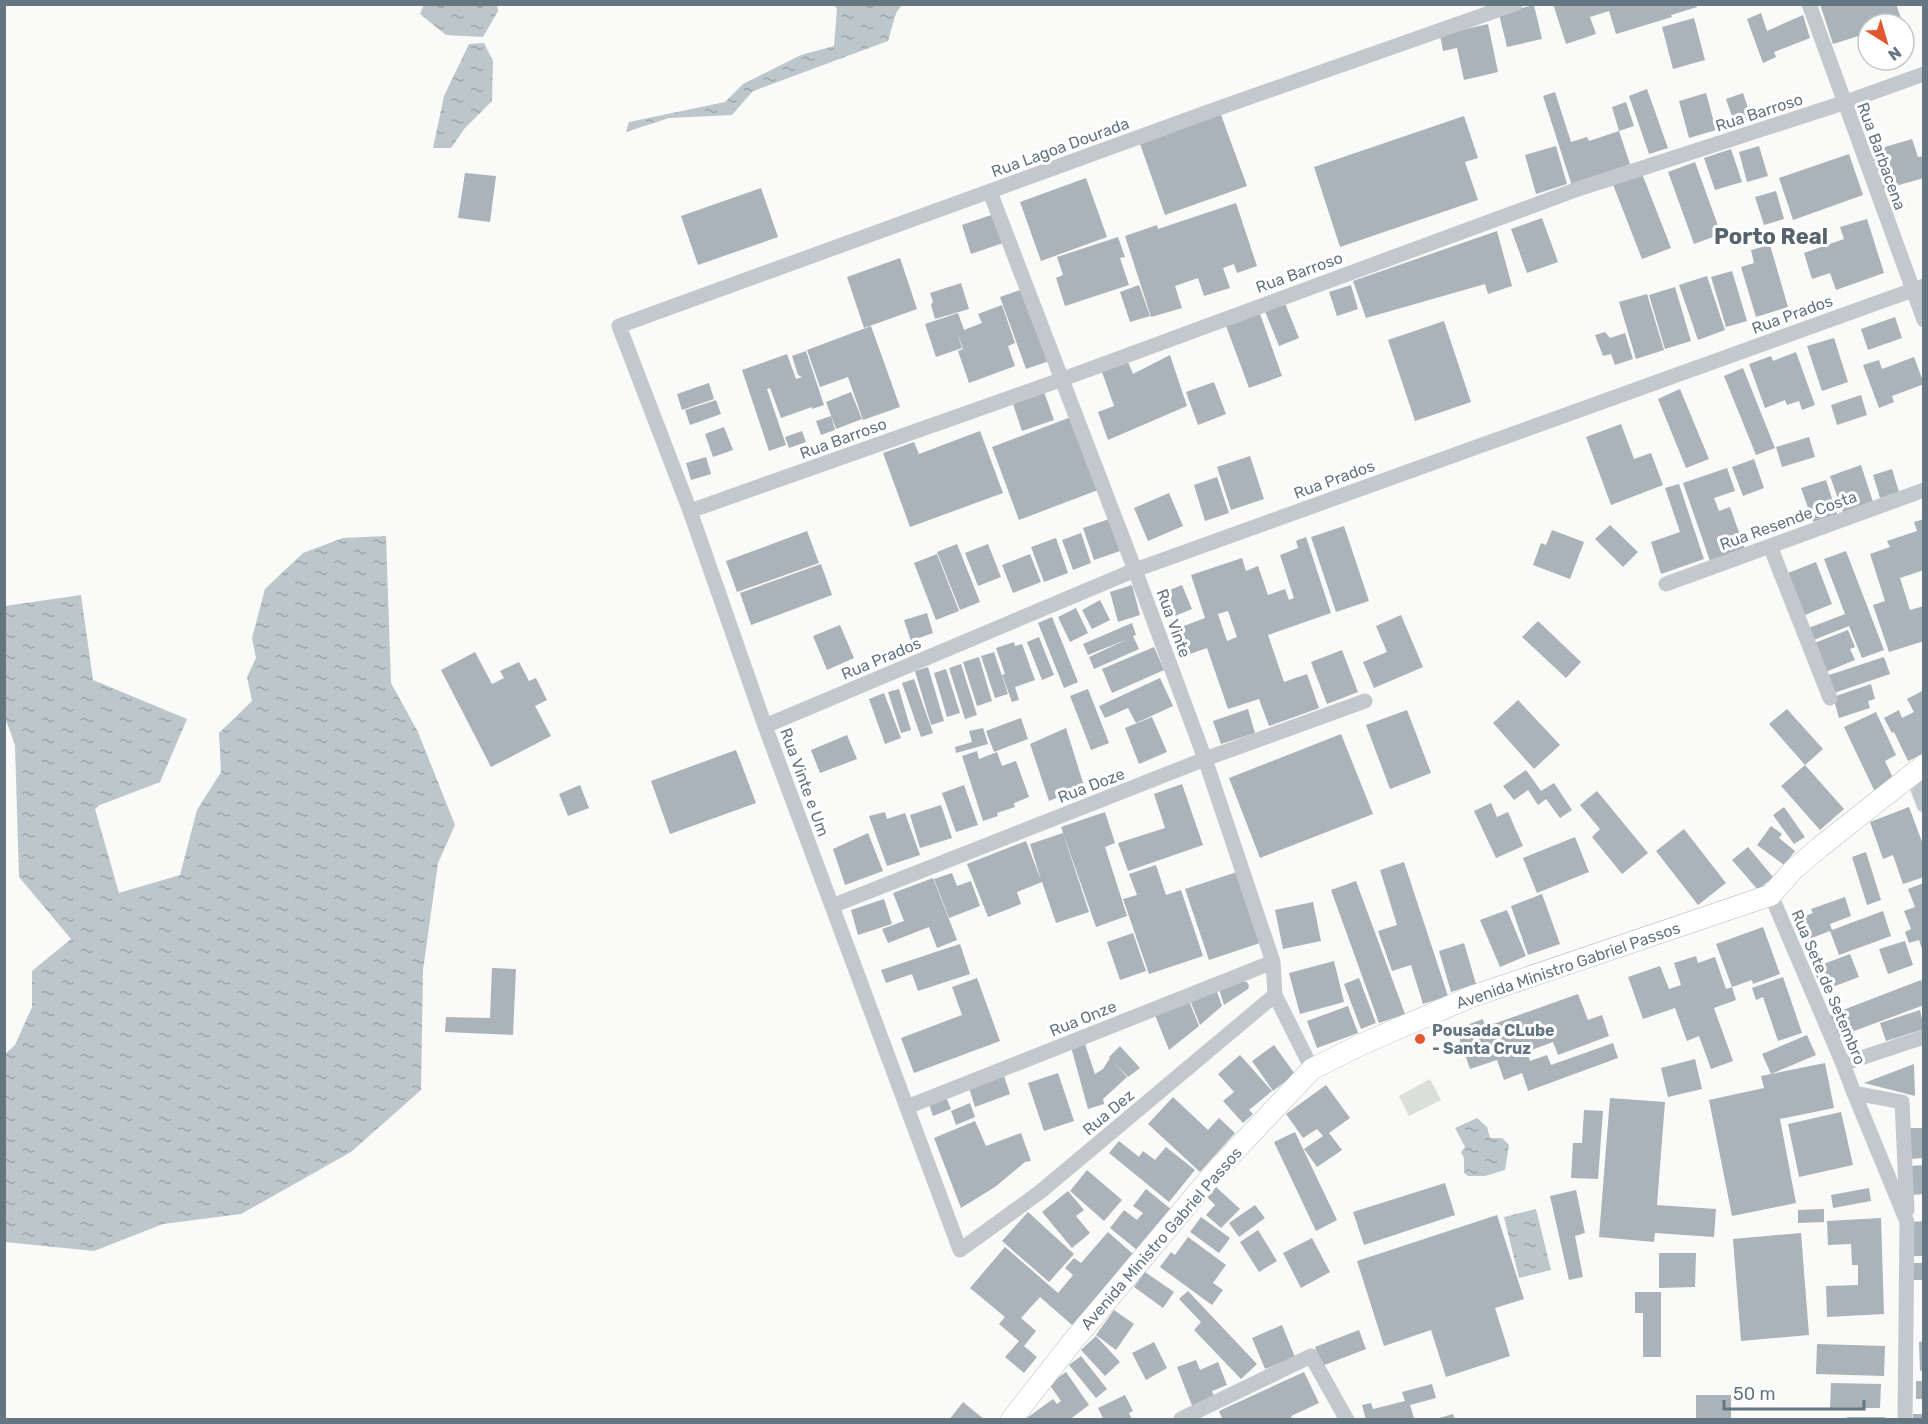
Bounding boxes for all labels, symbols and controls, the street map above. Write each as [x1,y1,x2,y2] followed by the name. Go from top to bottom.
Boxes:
[1856,12,1916,72] north arrow
[1884,43,1905,65] text: N
[1713,89,1805,136] street label: Rua Barroso
[1853,100,1910,213] street label: Rua Barbacena
[989,114,1132,181] street label: Rua Lagoa Dourada
[1714,223,1828,250] district label: Porto Real
[1253,248,1345,297] street label: Rua Barroso
[1749,291,1835,338] street label: Rua Prados
[797,414,889,463] street label: Rua Barroso
[1291,456,1377,503] street label: Rua Prados
[1717,487,1859,554] street label: Rua Resende Costa
[1152,586,1195,660] street label: Rua Vinte
[838,633,924,684] street label: Rua Prados
[776,725,833,839] street label: Rua Vinte e Um
[1055,764,1127,807] street label: Rua Doze
[1787,907,1870,1067] street label: Rua Sete de Setembro
[1454,918,1683,1013] street label: Avenida Ministro Gabriel Passos
[1047,996,1119,1040] street label: Rua Onze
[1432,1021,1555,1058] place label: Pousada CLube - Santa Cruz
[1413,1032,1427,1046] marker: Pousada CLube - Santa Cruz
[1079,1086,1138,1139] street label: Rua Dez
[1077,1143,1246,1334] street label: Avenida Ministro Gabriel Passos
[1724,1373,1864,1411] scale bar
[1733,1383,1776,1405] text: 50 m

